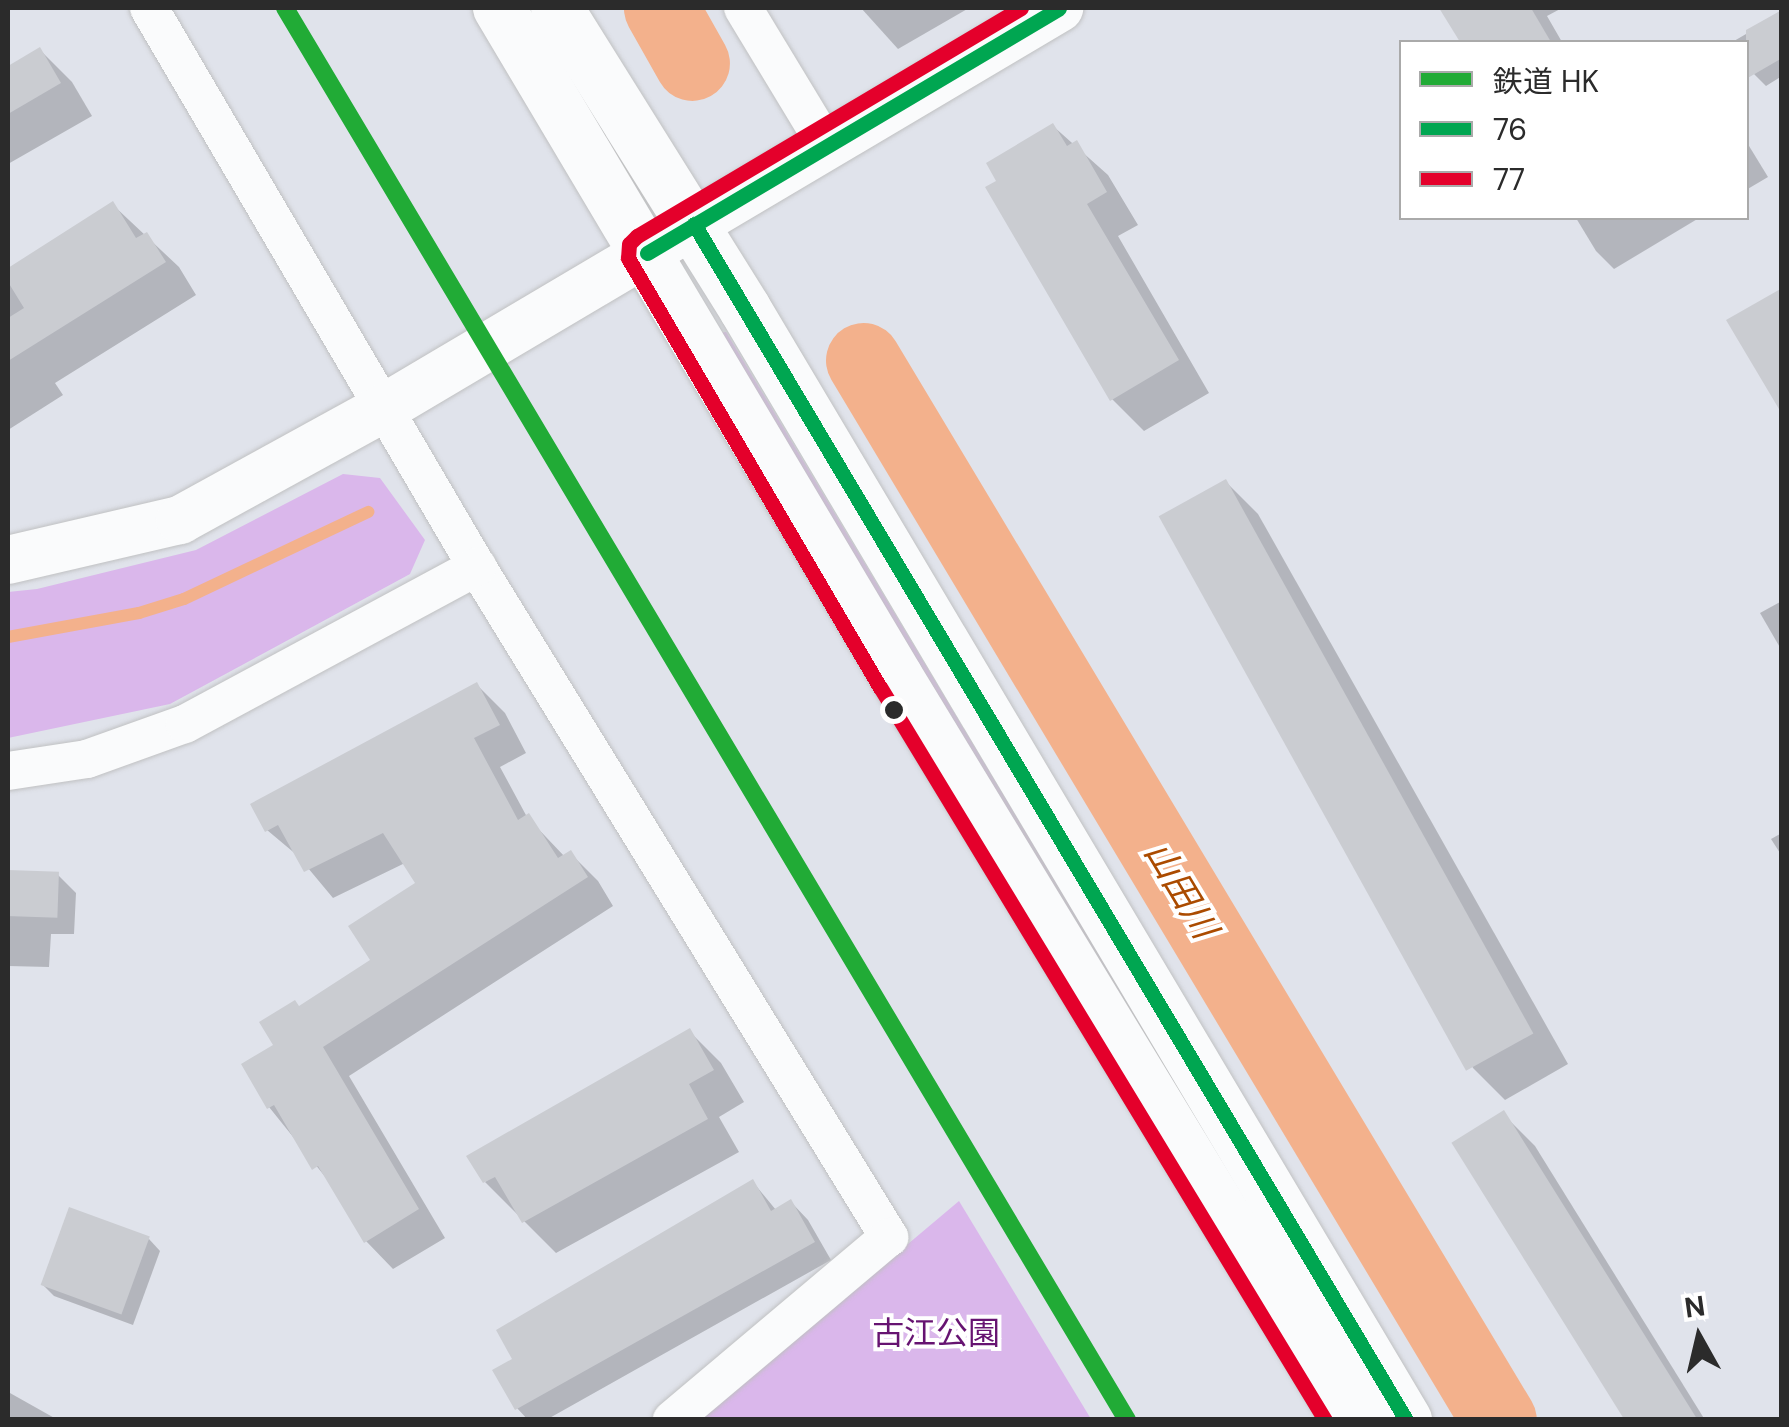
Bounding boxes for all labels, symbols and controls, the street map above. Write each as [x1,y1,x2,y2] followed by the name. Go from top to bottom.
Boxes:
[1399,40,1749,220] legend
[1493,62,1599,101] text: 鉄道 HK
[1493,110,1527,149] text: 76
[1493,160,1525,199] text: 77
[884,700,904,720] unlabelled marker
[1136,834,1226,946] water label: 山田川
[1649,1287,1749,1387] north arrow
[1682,1287,1707,1327] text: N
[872,1314,1000,1352] park label: 古江公園

